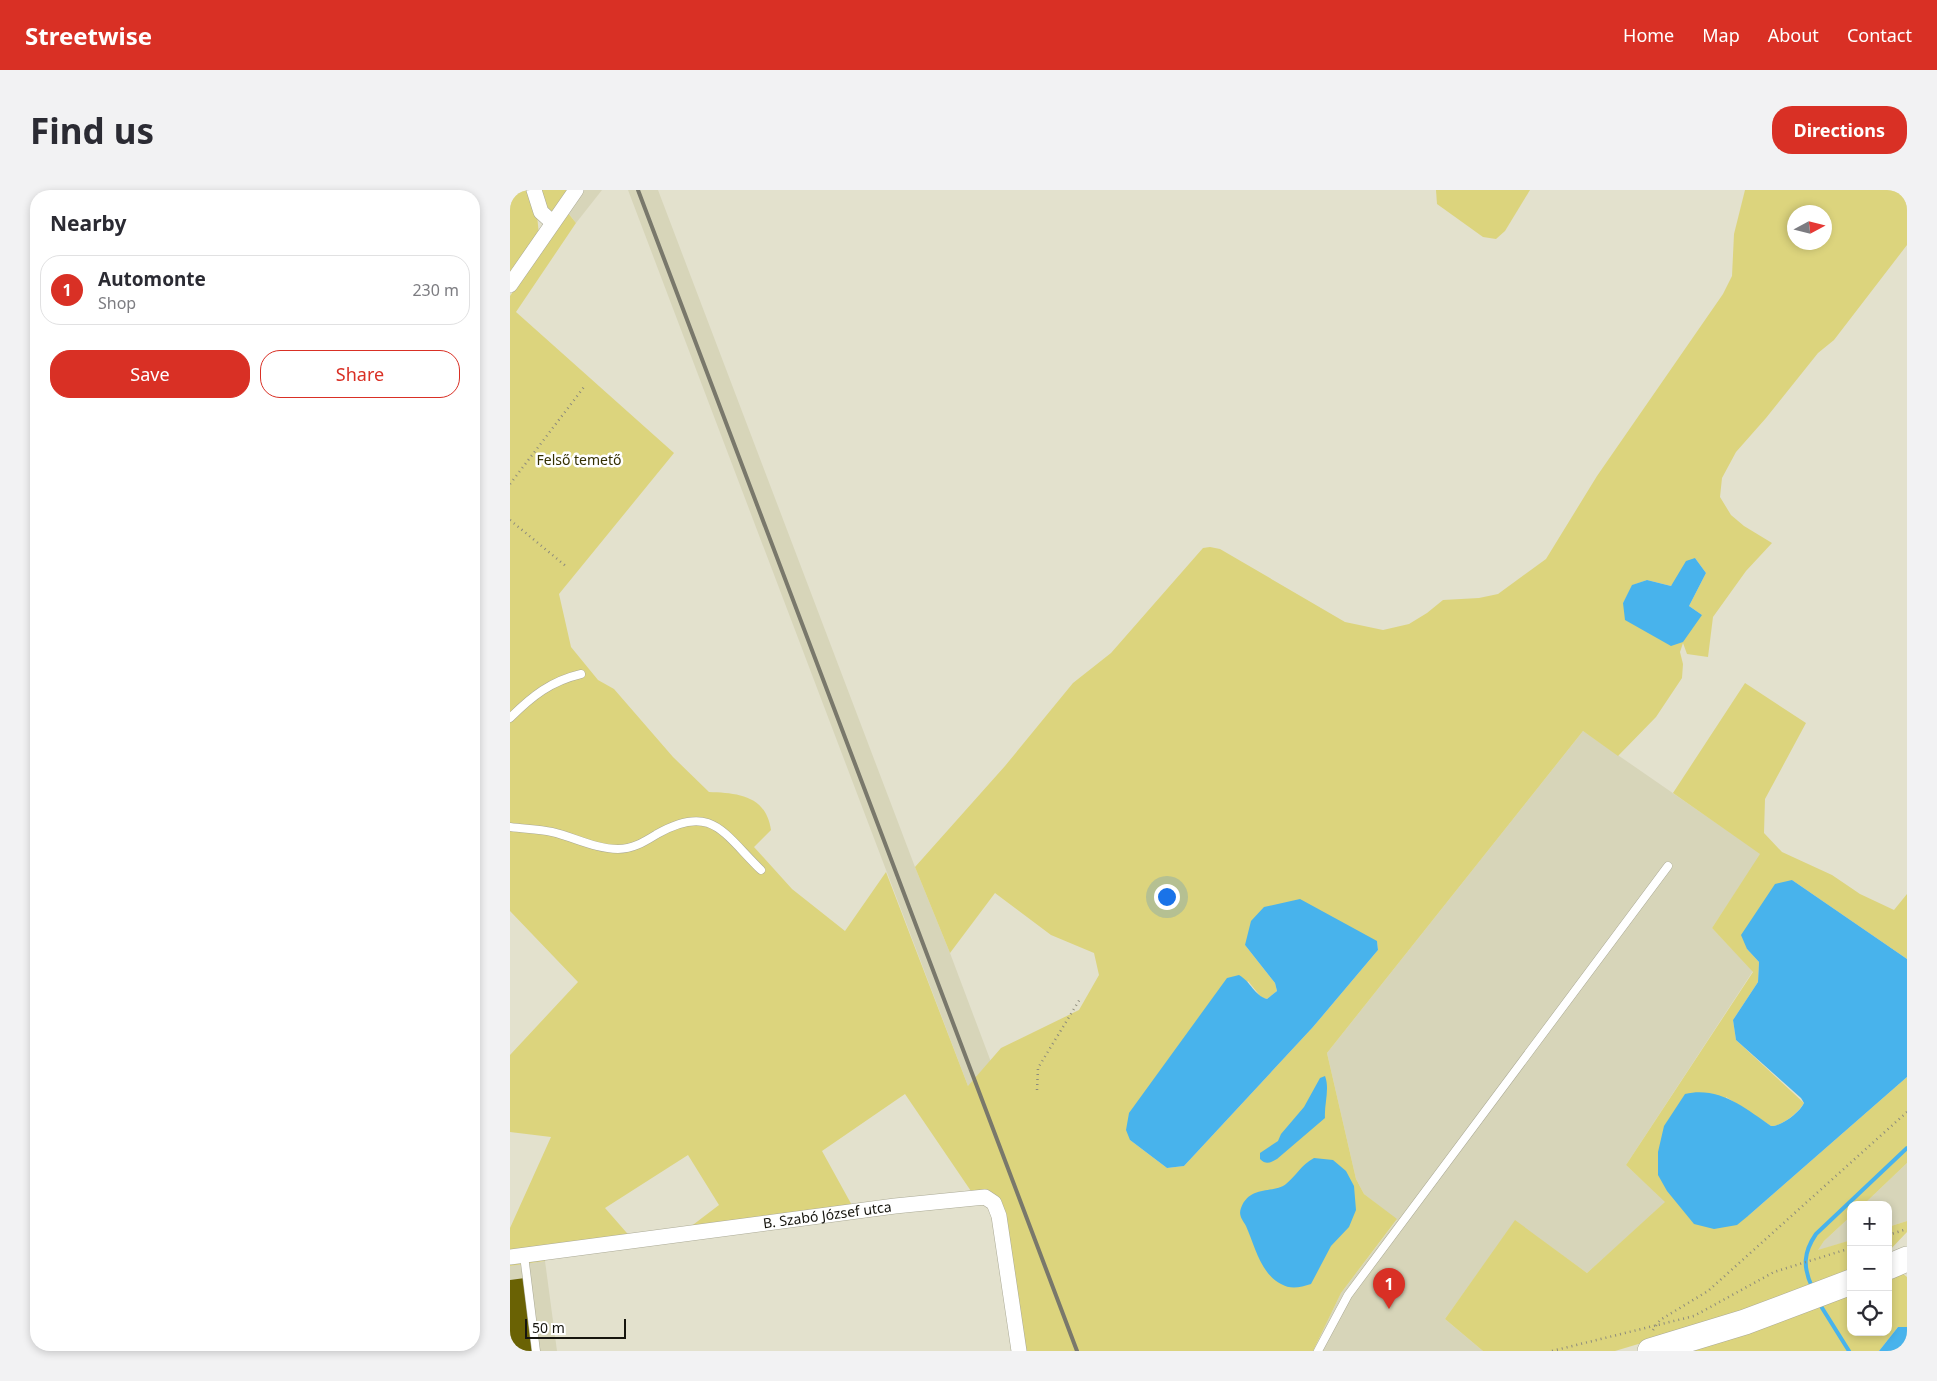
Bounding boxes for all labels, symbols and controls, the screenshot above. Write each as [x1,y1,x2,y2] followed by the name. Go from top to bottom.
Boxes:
[25,19,152,52] text: Streetwise
[1623,23,1674,47] text: Home
[1702,23,1740,47] text: Map
[1768,23,1819,47] text: About
[1847,23,1912,47] text: Contact
[1772,106,1907,154] button: Directions
[30,107,154,154] text: Find us
[1787,205,1832,250] north arrow
[50,209,126,237] text: Nearby
[98,266,206,292] text: Automonte
[62,279,72,301] text: 1
[412,279,459,301] text: 230 m
[98,292,136,314] text: Shop
[50,350,250,398] button: Save
[260,350,460,398] button: Share
[536,450,622,469] park label: Felső temető
[1154,884,1180,910] your location
[762,1197,893,1232] street label: B. Szabó József utca
[1847,1201,1892,1336] map controls
[1847,1201,1892,1246] button: +
[1847,1246,1892,1291] button: −
[1373,1268,1405,1309] pin: 1
[1847,1291,1892,1336] button: locate
[525,1316,626,1339] scale bar
[532,1318,565,1337] text: 50 m

